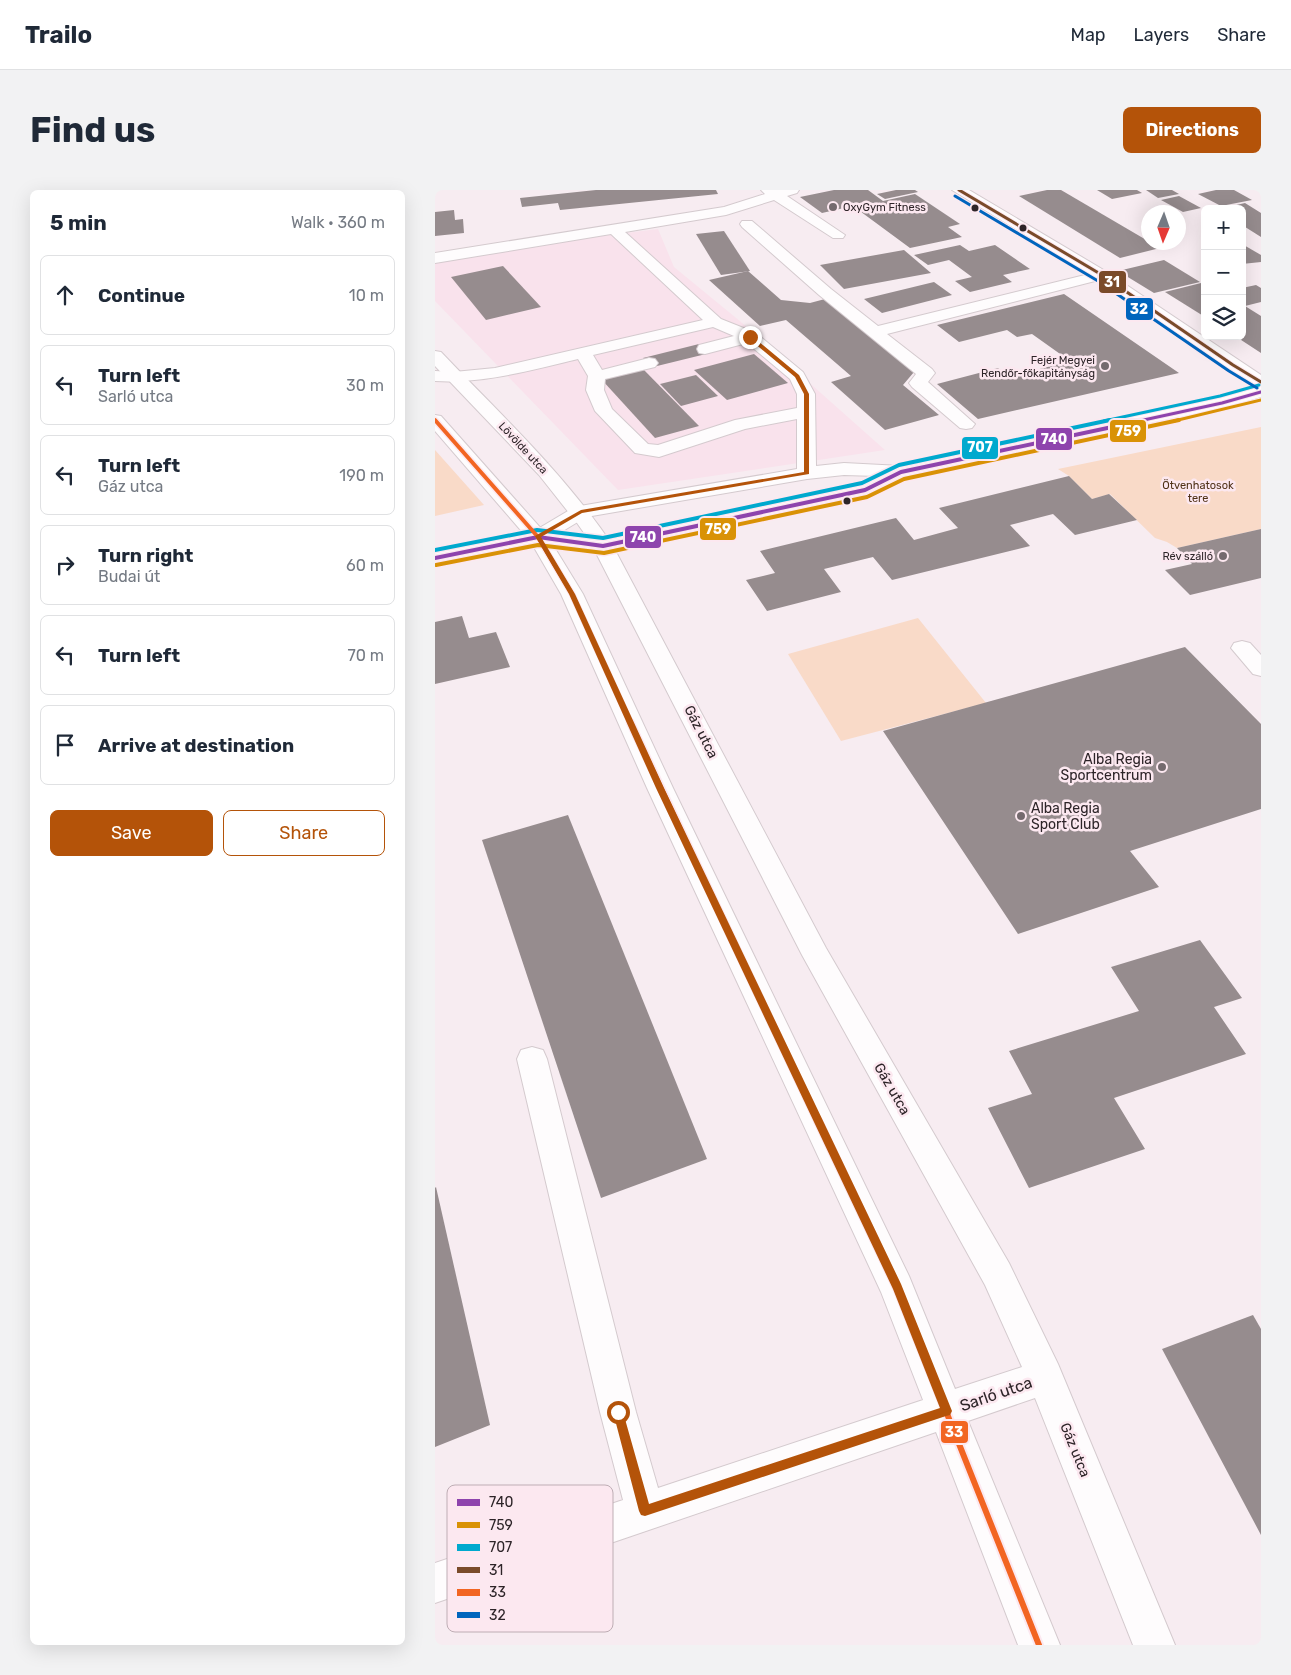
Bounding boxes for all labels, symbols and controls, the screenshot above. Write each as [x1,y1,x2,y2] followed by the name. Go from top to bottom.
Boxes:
[25,21,92,49] text: Trailo
[1071,24,1106,46] text: Map
[1134,24,1189,46] text: Layers
[1217,24,1266,46] text: Share
[1123,107,1261,153] button: Directions
[30,109,155,151] text: Find us
[827,201,839,213] marker: OxyGym Fitness
[843,201,926,214] place label: OxyGym Fitness
[970,203,980,213] unlabelled marker
[1141,205,1186,250] north arrow
[1201,205,1246,340] map controls
[1201,205,1246,250] button: +
[50,210,107,235] text: 5 min
[291,213,385,232] text: Walk · 360 m
[1018,223,1028,233] unlabelled marker
[1201,250,1246,295] button: −
[1098,270,1127,294] line badge: 31
[1104,274,1120,291] text: 31
[51,281,79,309] icon: ahead
[98,284,185,307] text: Continue
[349,286,384,305] text: 10 m
[1201,295,1246,340] button: layers
[1125,297,1154,321] line badge: 32
[1130,301,1148,318] text: 32
[739,326,762,349] route end
[981,354,1095,380] place label: Fejér Megyei Rendőr-főkapitányság
[1099,360,1111,372] marker: Fejér Megyei Rendőr-főkapitányság
[98,364,180,387] text: Turn left
[51,371,79,399] icon: left
[346,376,384,395] text: 30 m
[98,387,173,406] text: Sarló utca
[1109,419,1147,443] line badge: 759
[496,420,550,476] street label: Lövölde utca
[1115,423,1141,440] text: 759
[1035,427,1073,451] line badge: 740
[1041,431,1067,448] text: 740
[961,436,999,460] line badge: 707
[967,439,993,456] text: 707
[98,454,180,477] text: Turn left
[51,461,79,489] icon: left
[339,466,384,485] text: 190 m
[98,477,163,496] text: Gáz utca
[1162,479,1234,505] park label: Ötvenhatosok tere
[842,496,852,506] unlabelled marker
[699,517,737,541] line badge: 759
[705,521,731,538] text: 759
[624,525,662,549] line badge: 740
[630,529,656,546] text: 740
[98,544,193,567] text: Turn right
[1162,550,1213,563] place label: Rév szálló
[1217,550,1229,562] marker: Rév szálló
[51,551,79,579] icon: right
[346,556,384,575] text: 60 m
[98,567,160,586] text: Budai út
[51,641,79,669] icon: left
[98,644,180,667] text: Turn left
[347,646,384,665] text: 70 m
[680,703,722,761] street label: Gáz utca
[51,731,79,759] icon: arrive
[98,734,294,757] text: Arrive at destination
[1060,751,1152,784] place label: Alba Regia Sportcentrum
[1156,761,1168,773] marker: Alba Regia Sportcentrum
[1031,800,1100,833] place label: Alba Regia Sport Club
[50,810,213,856] button: Save
[223,810,385,856] button: Share
[1015,810,1027,822] marker: Alba Regia Sport Club
[870,1060,914,1118] street label: Gáz utca
[957,1373,1035,1415] street label: Sarló utca
[607,1401,630,1424] route start
[940,1420,969,1444] line badge: 33
[1056,1420,1094,1480] street label: Gáz utca
[945,1424,963,1441] text: 33
[447,1485,613,1632] legend
[489,1494,513,1511] text: 740
[489,1517,513,1534] text: 759
[489,1539,512,1556] text: 707
[489,1562,503,1579] text: 31
[489,1584,506,1601] text: 33
[489,1607,506,1624] text: 32

